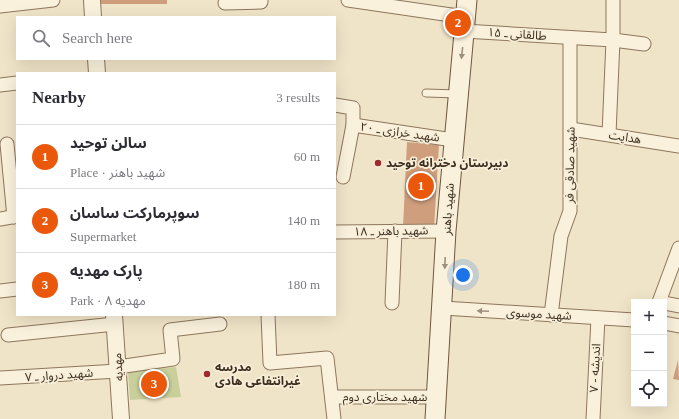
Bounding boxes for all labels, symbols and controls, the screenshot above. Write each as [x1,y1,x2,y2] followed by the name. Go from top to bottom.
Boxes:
[445,8,471,38] pin: 2
[16,16,336,60] search box
[487,25,547,43] street label: طالقانی ـ ۱۵
[30,27,52,49] icon: search
[62,30,132,46] text: Search here
[459,47,465,59] one-way arrow
[32,88,86,107] text: Nearby
[276,90,320,105] text: 3 results
[359,119,441,145] street label: شهید خرازی ـ ۲۰
[562,127,578,204] street label: شهید صادقی فر
[608,128,642,147] street label: هدایت
[70,135,147,151] text: سالن توحید
[42,149,48,164] text: 1
[294,149,320,164] text: 60 m
[386,156,508,170] place label: دبیرستان دخترانه توحید
[373,158,383,168] marker: دبیرستان دخترانه توحید
[70,165,165,180] text: Place · شهید باهنر
[408,171,434,201] pin: 1
[439,183,457,236] street label: شهید باهنر
[70,205,200,221] text: سوپرمارکت ساسان
[42,213,48,228] text: 2
[287,213,320,228] text: 140 m
[353,223,429,239] street label: شهید باهنر ـ ۱۸
[70,229,136,244] text: Supermarket
[442,257,448,270] one-way arrow
[70,263,143,279] text: پارک مهدیه
[453,265,473,285] your location
[42,277,48,292] text: 3
[287,277,320,292] text: 180 m
[70,293,146,308] text: Park · مهدیه ۸
[631,299,667,407] map controls
[631,299,667,335] button: +
[506,305,572,323] street label: شهید موسوی
[477,307,489,314] one-way arrow
[631,335,667,371] button: −
[587,343,603,393] street label: اندیشه - ۷
[110,352,126,382] street label: مهدیه
[215,360,301,388] place label: مدرسه غیرانتفاعی هادی
[24,366,94,384] street label: شهید دروار ـ ۷
[141,369,167,399] pin: 3
[202,369,212,379] marker: مدرسه غیرانتفاعی هادی
[631,371,667,407] button: locate
[343,390,427,406] street label: شهید مختاری دوم

